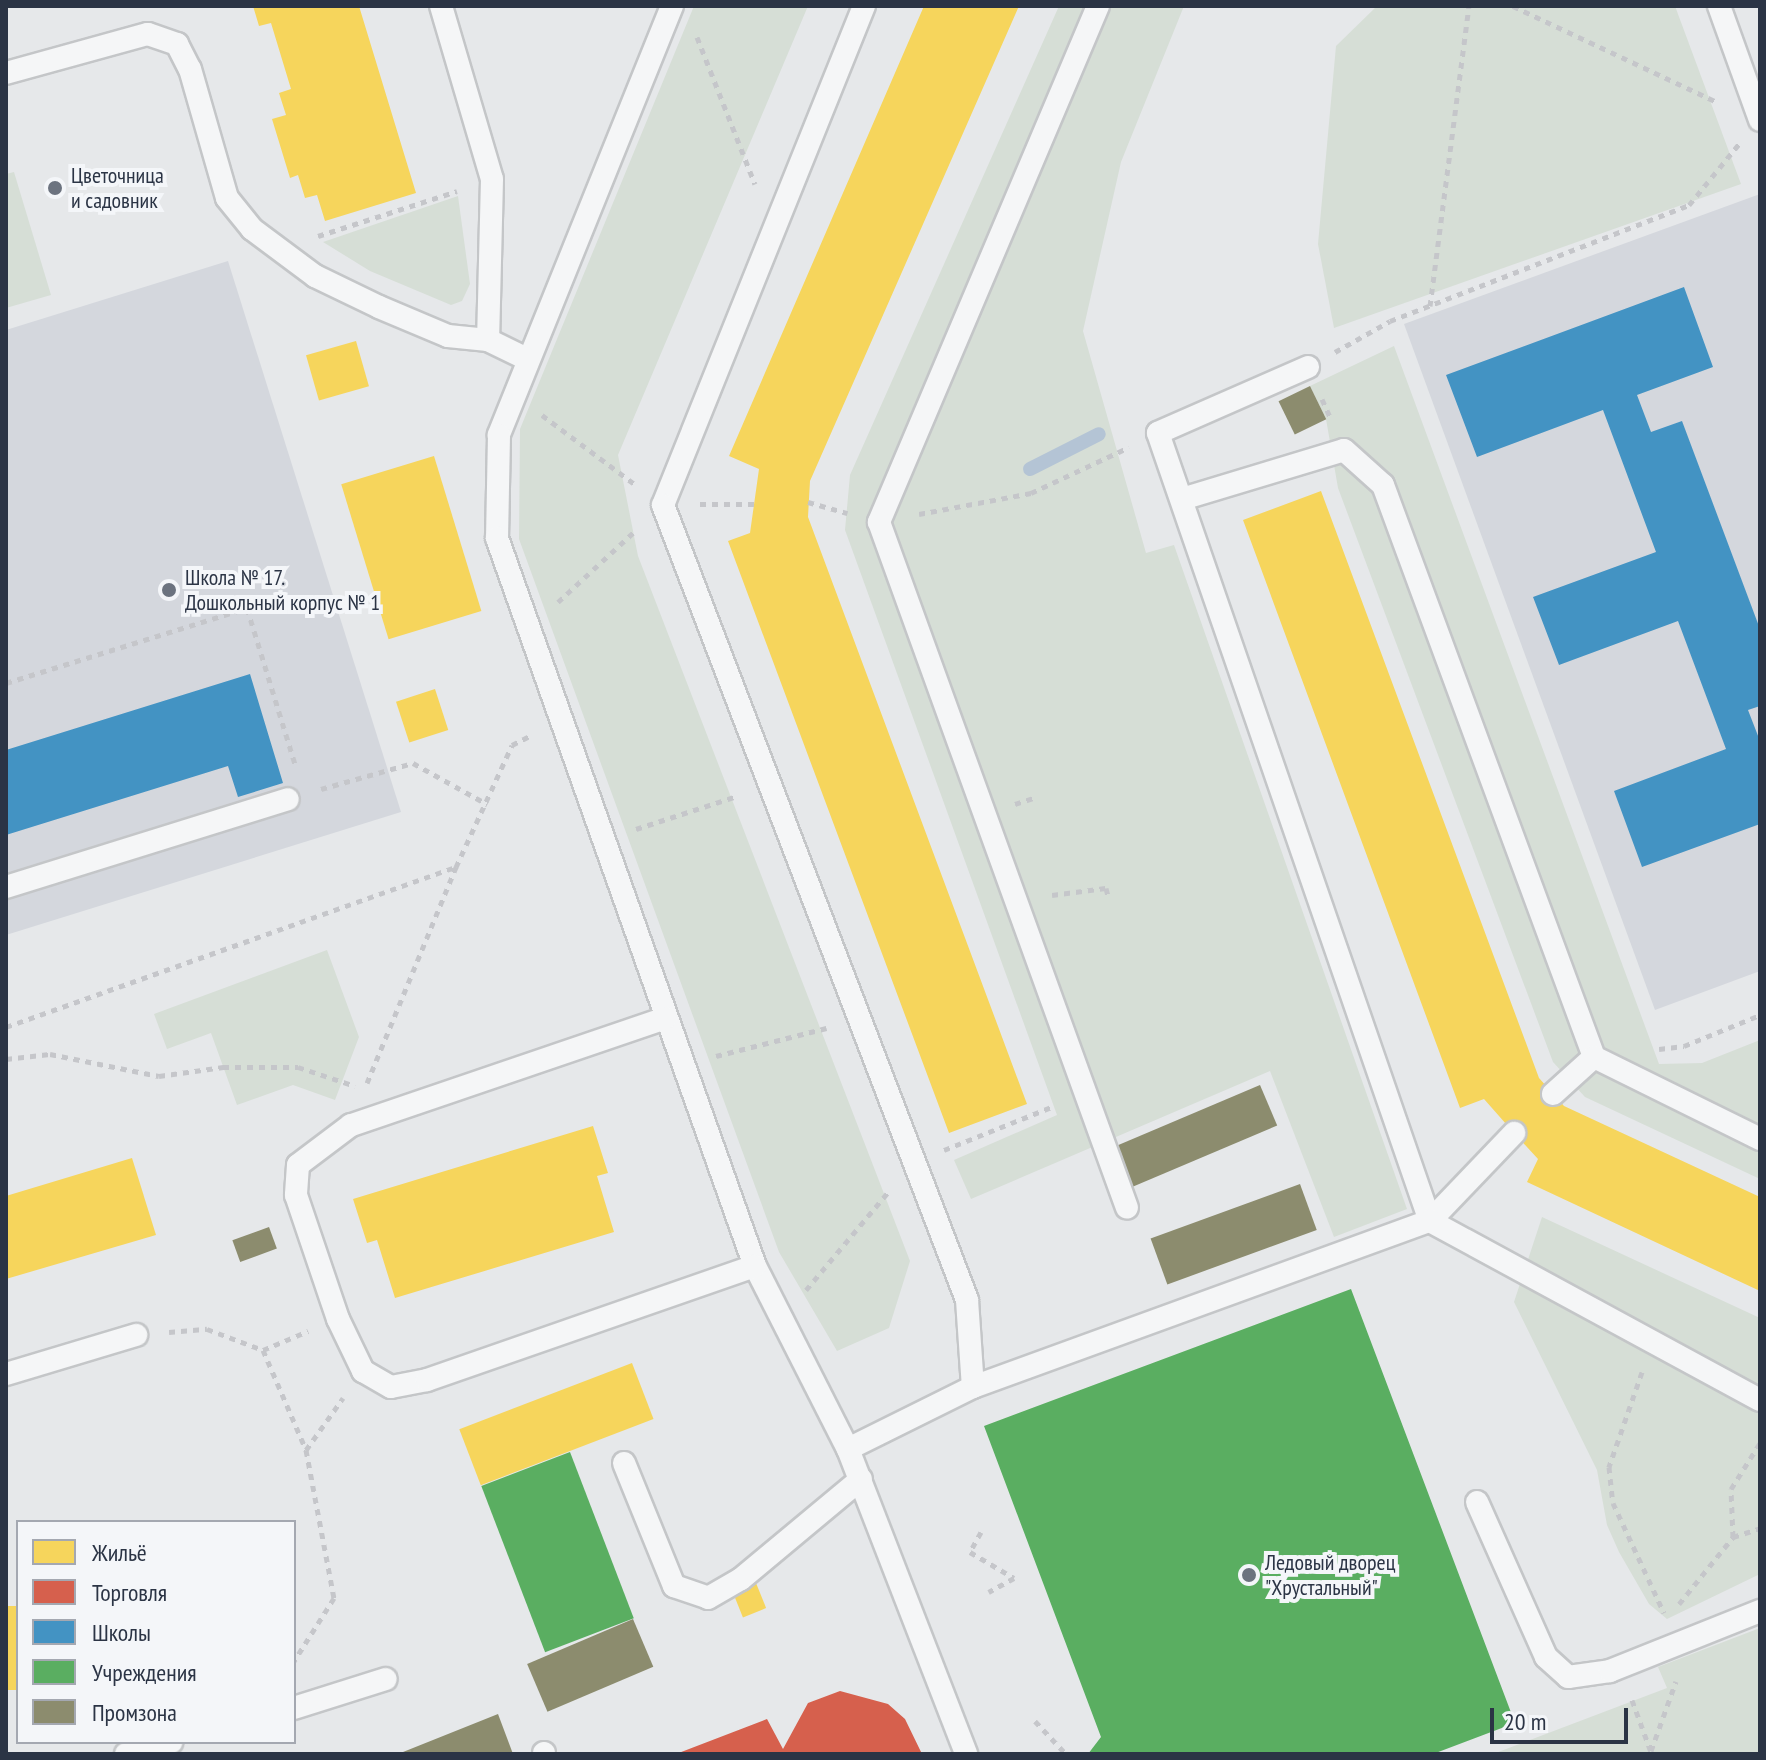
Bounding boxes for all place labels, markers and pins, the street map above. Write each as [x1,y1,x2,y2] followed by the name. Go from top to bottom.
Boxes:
[71,162,164,214] place label: Цветочница и садовник
[46,179,64,197] marker: Цветочница и садовник
[185,564,380,616] place label: Школа № 17. Дошкольный корпус № 1
[160,581,178,599] marker: Школа № 17. Дошкольный корпус № 1
[1265,1549,1395,1600] place label: Ледовый дворец "Хрустальный"
[1240,1566,1258,1584] marker: Ледовый дворец "Хрустальный"

